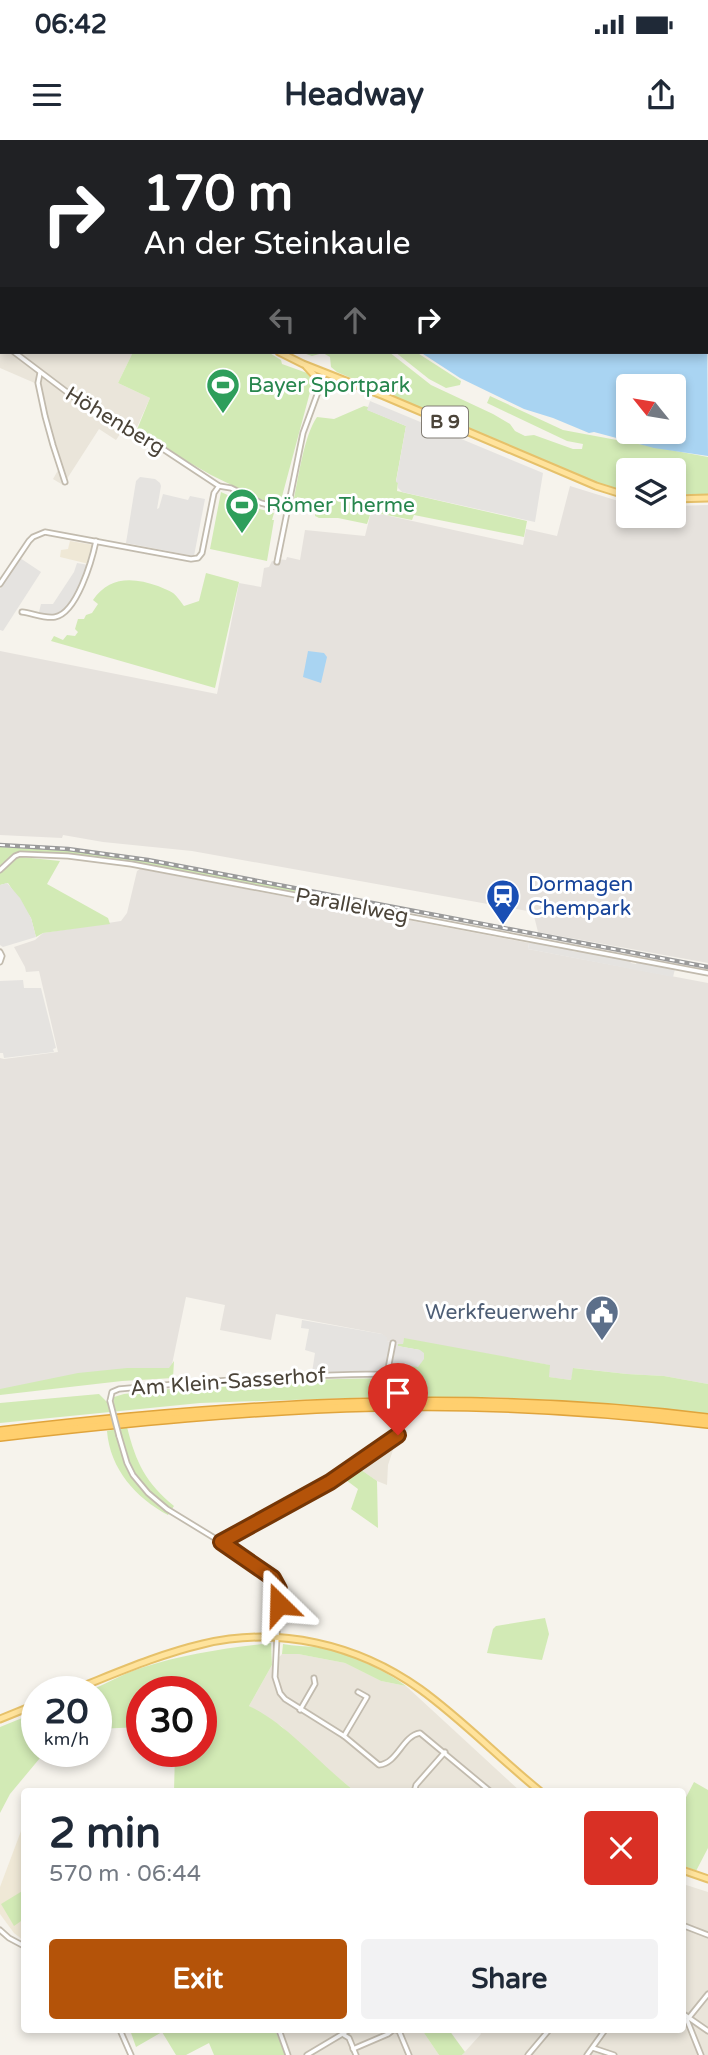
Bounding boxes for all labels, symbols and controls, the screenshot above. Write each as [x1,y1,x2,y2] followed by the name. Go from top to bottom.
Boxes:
[35,9,107,40] text: 06:42
[28,76,66,114] icon: menu
[284,76,424,114] text: Headway
[642,76,680,114] icon: share
[143,165,293,224] text: 170 m
[28,168,119,259] icon: right
[143,225,411,263] text: An der Steinkaule
[263,301,301,339] icon: left
[336,301,374,339] icon: ahead
[409,301,447,339] icon: right
[204,366,242,415] sports icon: Bayer Sportpark
[248,373,410,398] place label: Bayer Sportpark
[616,374,686,444] north arrow
[616,374,686,528] map controls
[61,381,169,461] street label: Höhenberg
[422,406,468,438] road number: B 9
[616,458,686,528] button: layers
[223,486,261,535] sports icon: Römer Therme
[266,493,415,518] place label: Römer Therme
[528,872,633,921] place label: Dormagen Chempark
[484,877,522,926] station icon: Dormagen Chempark
[293,883,411,929] street label: Parallelweg
[583,1293,621,1342] public building icon: Werkfeuerwehr
[425,1300,578,1325] place label: Werkfeuerwehr
[129,1363,327,1401] street label: Am Klein-Sasserhof
[368,1363,428,1435] pin
[379,1374,417,1412] icon: arrive
[242,1567,316,1641] position arrow
[126,1676,217,1767] speed limit sign: 30
[45,1691,88,1733] text: 20
[44,1728,89,1750] text: km/h
[49,1808,161,1859] text: 2 min
[584,1811,658,1885] button: close
[49,1860,201,1888] text: 570 m · 06:44
[49,1939,347,2019] button: Exit
[361,1939,658,2019] button: Share

